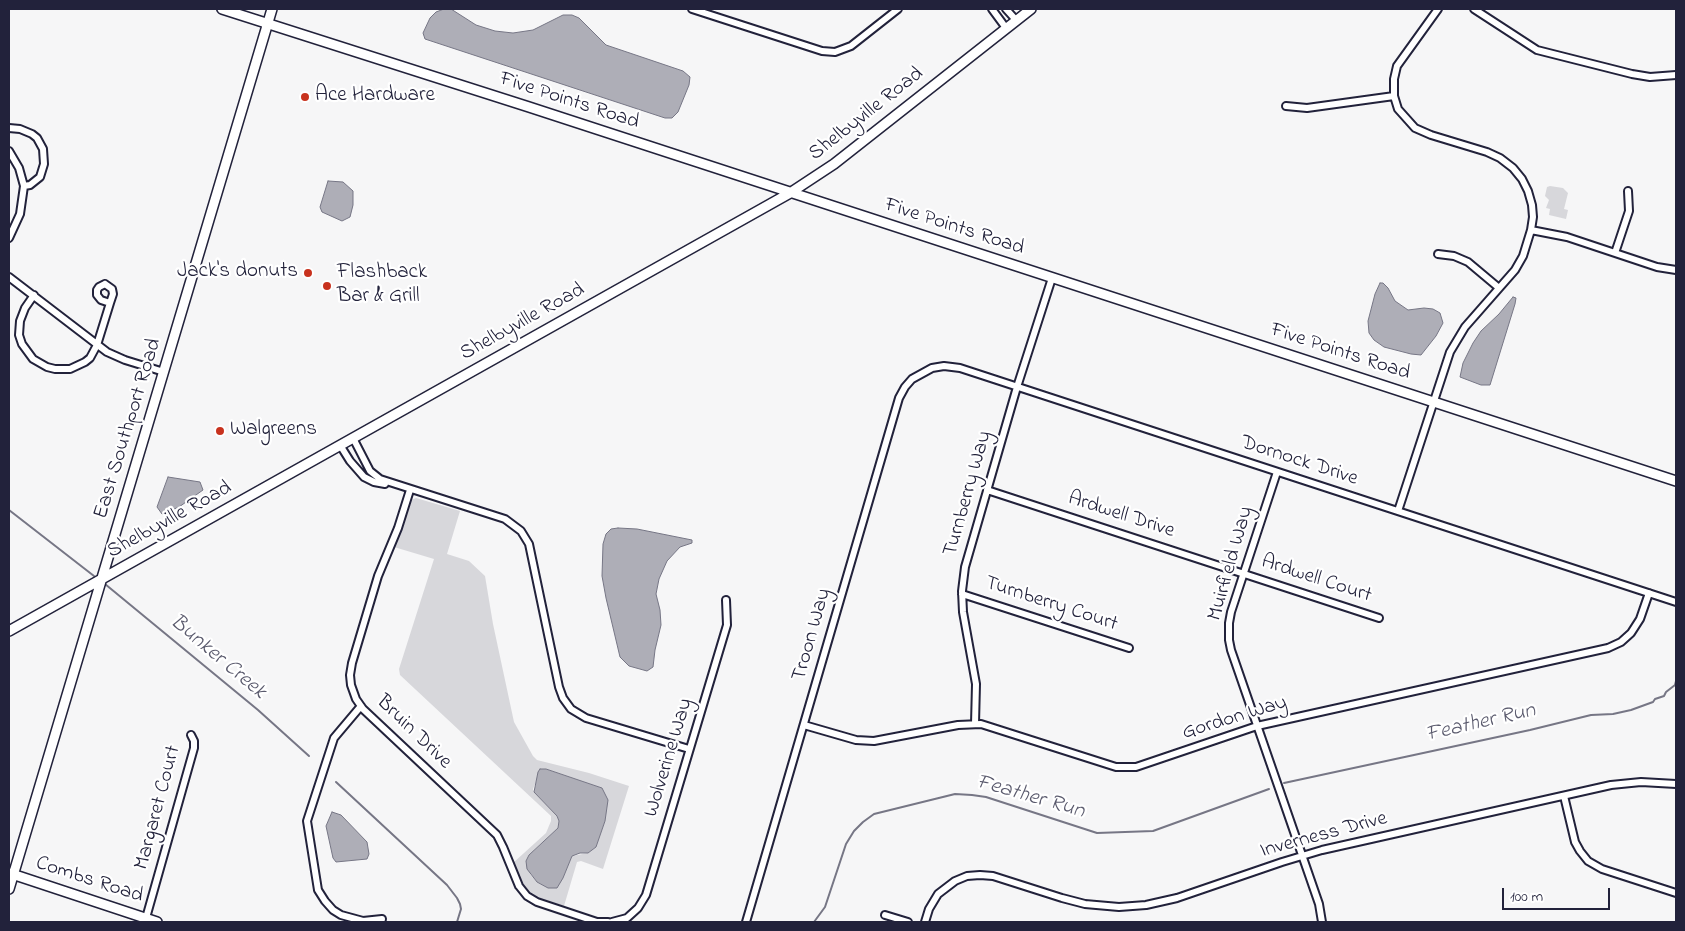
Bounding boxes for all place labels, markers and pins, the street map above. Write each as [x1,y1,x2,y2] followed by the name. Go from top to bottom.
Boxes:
[315,84,435,110] place label: Ace Hardware
[299,91,311,103] marker: Ace Hardware
[177,260,298,286] place label: Jack's donuts
[337,261,427,311] place label: Flashback Bar & Grill
[302,267,314,279] marker: Jack's donuts
[321,280,333,292] marker: Flashback Bar & Grill
[230,418,317,444] place label: Walgreens
[214,425,226,437] marker: Walgreens

